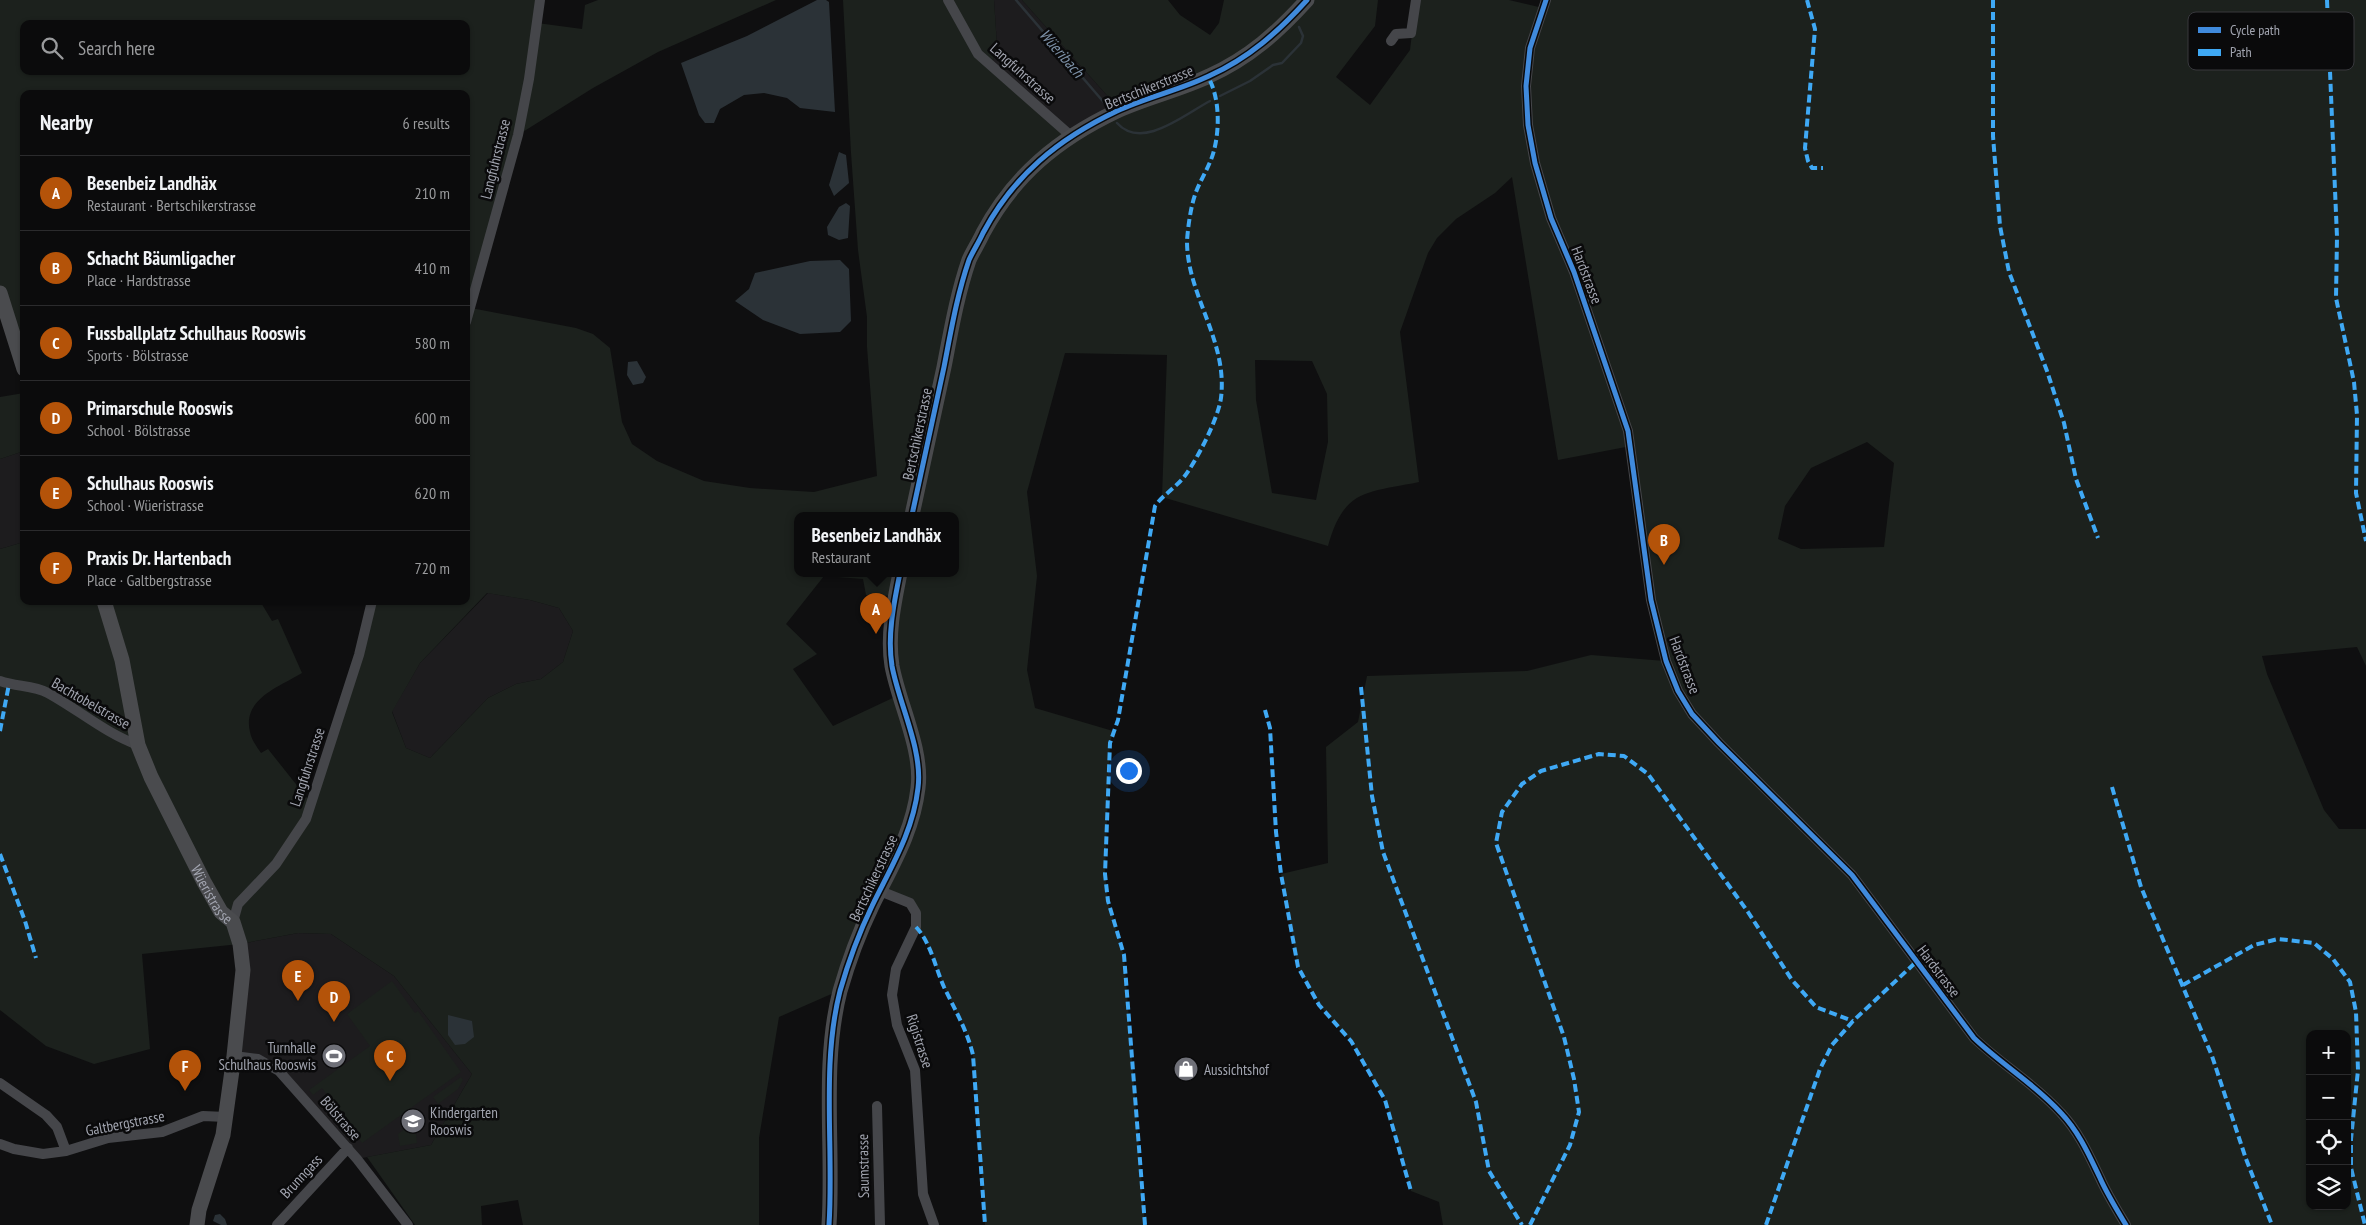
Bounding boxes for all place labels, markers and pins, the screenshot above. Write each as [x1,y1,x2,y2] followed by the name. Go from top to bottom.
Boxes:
[1648,524,1680,565] pin: B
[860,593,892,634] pin: A
[282,960,314,1001] pin: E
[318,981,350,1022] pin: D
[218,1038,316,1074] place label: Turnhalle Schulhaus Rooswis
[374,1040,406,1081] pin: C
[321,1043,347,1069] sports icon: Turnhalle Schulhaus Rooswis
[169,1050,201,1091] pin: F
[1173,1056,1199,1082] shop icon: Aussichtshof
[1204,1060,1270,1079] place label: Aussichtshof
[430,1103,498,1139] place label: Kindergarten Rooswis
[400,1108,426,1134] school or university icon: Kindergarten Rooswis

